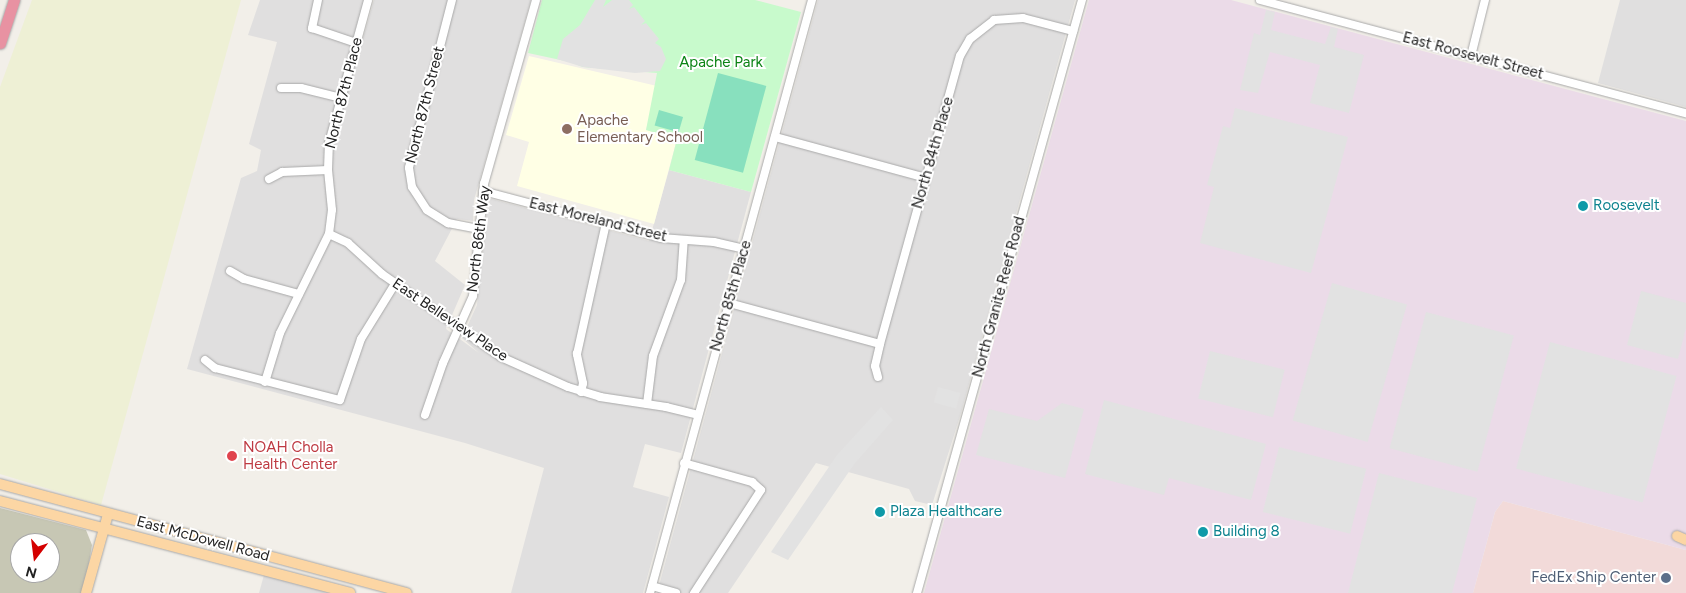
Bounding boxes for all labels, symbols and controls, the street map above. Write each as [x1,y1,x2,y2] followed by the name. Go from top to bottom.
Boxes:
[1401,29,1545,83] street label: East Roosevelt Street
[321,35,367,151] street label: North 87th Place
[402,45,448,165] street label: North 87th Street
[679,54,763,72] park label: Apache Park
[908,95,958,211] street label: North 84th Place
[577,111,703,146] place label: Apache Elementary School
[561,123,573,135] marker: Apache Elementary School
[463,184,495,294] street label: North 86th Way
[527,194,669,246] street label: East Moreland Street
[1593,197,1660,215] place label: Roosevelt
[1577,200,1589,212] marker: Roosevelt
[969,214,1029,380] street label: North Granite Reef Road
[707,238,755,354] street label: North 85th Place
[389,275,511,365] street label: East Belleview Place
[243,438,337,473] place label: NOAH Cholla Health Center
[225,449,239,463] marker: NOAH Cholla Health Center
[890,503,1002,521] place label: Plaza Healthcare
[874,506,886,518] marker: Plaza Healthcare
[134,513,272,565] street label: East McDowell Road
[1213,523,1280,541] place label: Building 8
[1197,526,1209,538] marker: Building 8
[10,533,60,583] north arrow
[24,562,39,582] text: N
[1531,569,1656,587] place label: FedEx Ship Center
[1660,572,1672,584] marker: FedEx Ship Center

